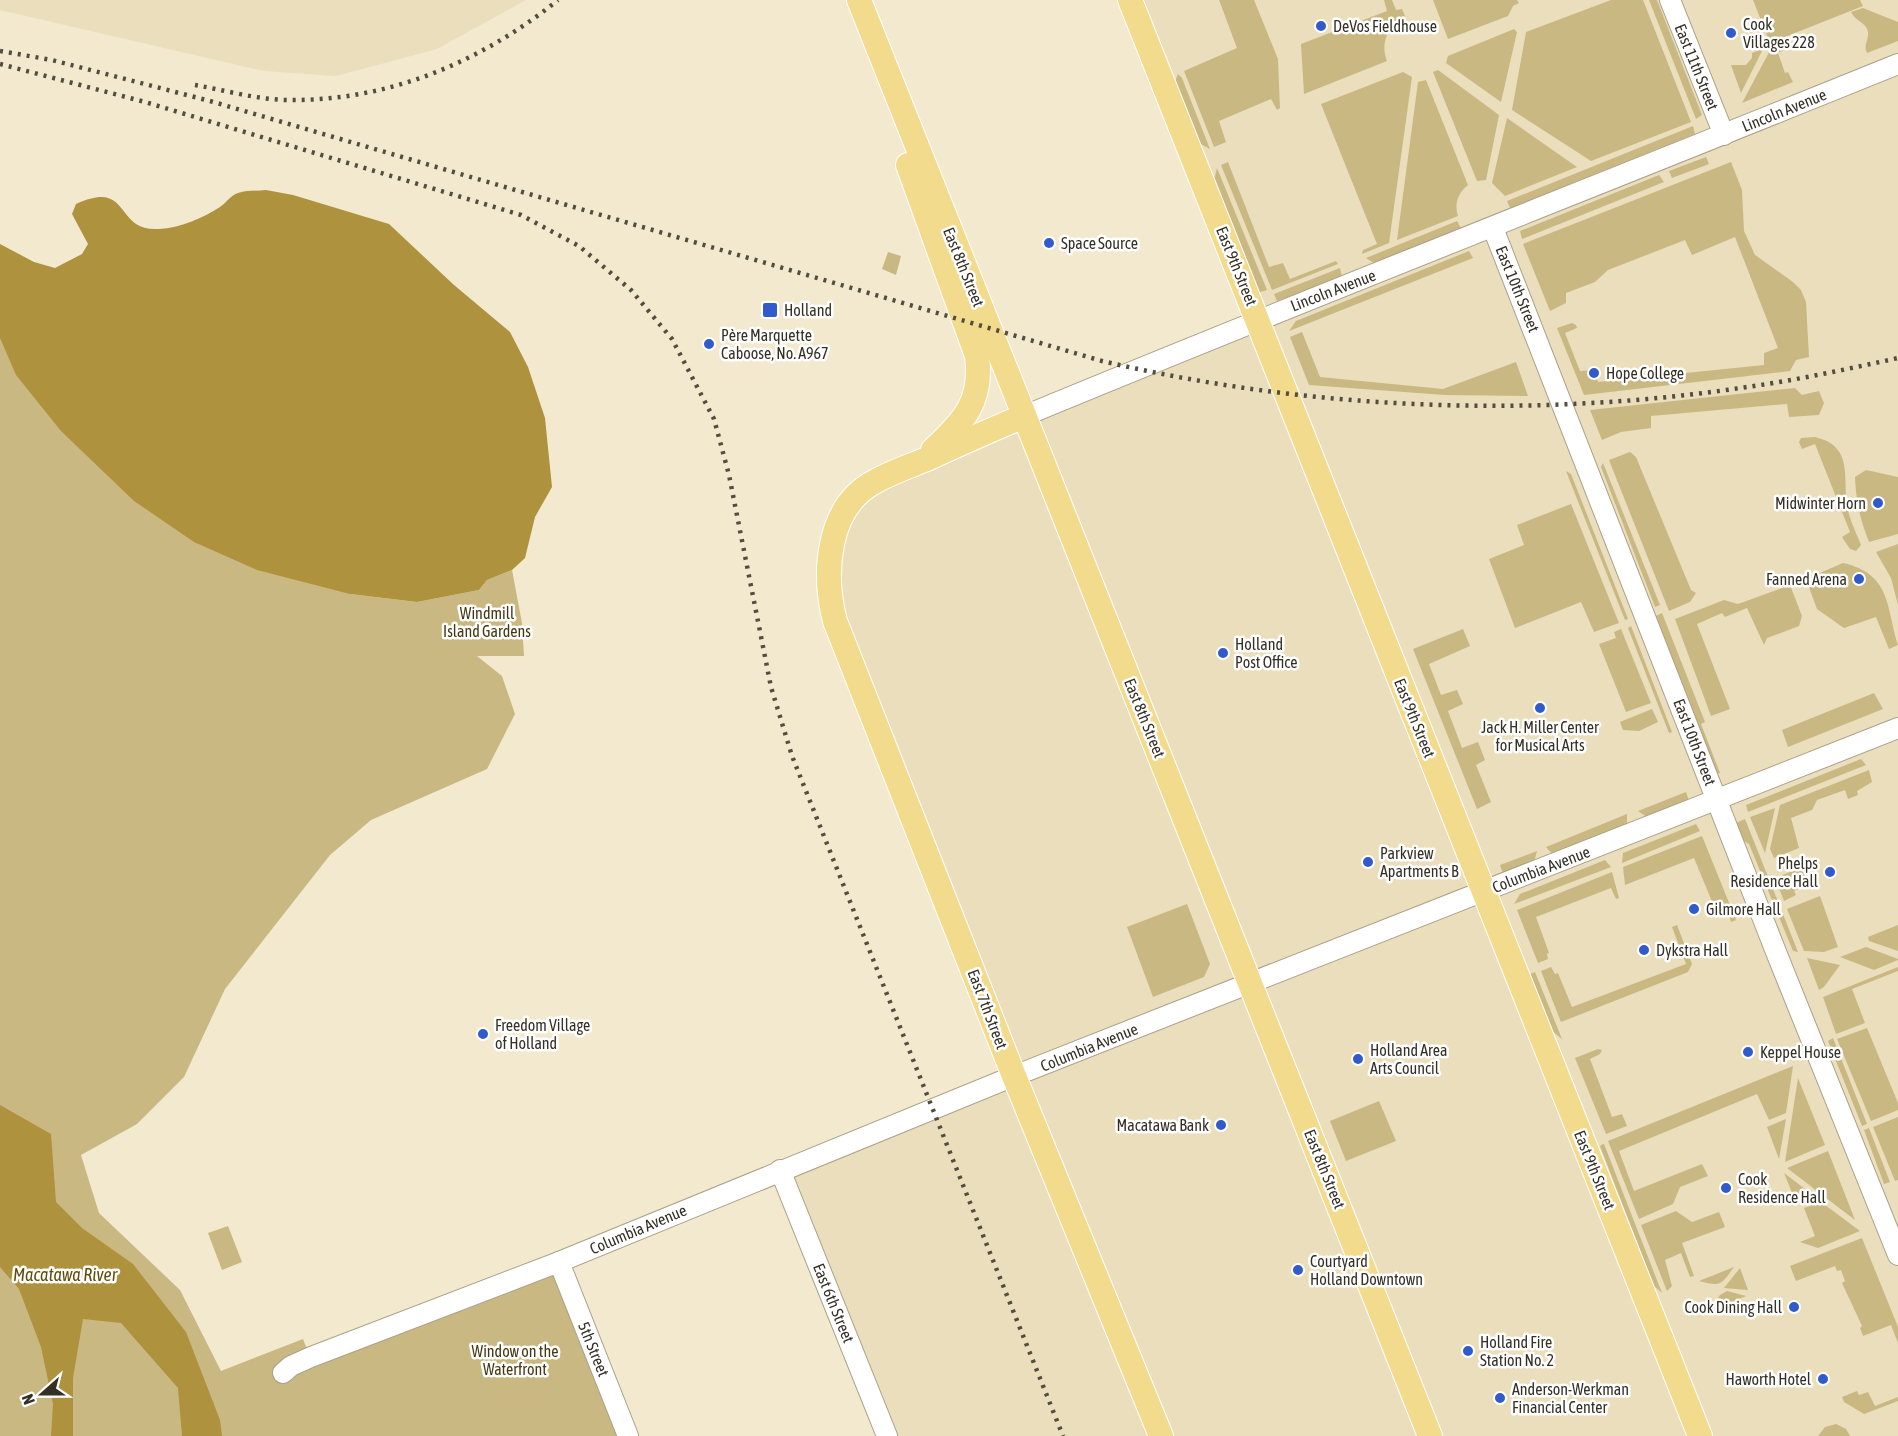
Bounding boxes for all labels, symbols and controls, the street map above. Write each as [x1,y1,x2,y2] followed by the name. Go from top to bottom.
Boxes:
[1743,15,1815,52] place label: Cook Villages 228
[1333,17,1437,35] place label: DeVos Fieldhouse
[1314,19,1328,33] marker: DeVos Fieldhouse
[1672,21,1723,113] street label: East 11th Street
[1724,26,1738,40] marker: Cook Villages 228
[1739,85,1829,135] street label: Lincoln Avenue
[1213,224,1261,309] street label: East 9th Street
[940,225,988,310] street label: East 8th Street
[1061,234,1138,253] place label: Space Source
[1042,236,1056,250] marker: Space Source
[1493,243,1544,335] street label: East 10th Street
[1288,266,1378,314] street label: Lincoln Avenue
[761,301,779,319] marker: Holland
[784,301,832,319] place label: Holland
[721,326,829,362] place label: Père Marquette Caboose, No. A967
[702,337,716,351] marker: Père Marquette Caboose, No. A967
[1606,364,1684,383] place label: Hope College
[1587,366,1601,380] marker: Hope College
[1775,494,1866,512] place label: Midwinter Horn
[1871,496,1885,510] marker: Midwinter Horn
[1766,570,1847,588] place label: Fanned Arena
[1852,572,1866,586] marker: Fanned Arena
[443,604,531,640] park label: Windmill Island Gardens
[1235,635,1298,671] place label: Holland Post Office
[1216,646,1230,660] marker: Holland Post Office
[1121,676,1169,761] street label: East 8th Street
[1391,676,1439,761] street label: East 9th Street
[1670,696,1720,788] street label: East 10th Street
[1533,701,1547,715] marker: Jack H. Miller Center for Musical Arts
[1481,718,1599,754] place label: Jack H. Miller Center for Musical Arts
[1490,842,1592,896] street label: Columbia Avenue
[1380,844,1459,881] place label: Parkview Apartments B
[1730,854,1819,890] place label: Phelps Residence Hall
[1361,855,1375,869] marker: Parkview Apartments B
[1823,865,1837,879] marker: Phelps Residence Hall
[1706,900,1782,918] place label: Gilmore Hall
[1687,902,1701,916] marker: Gilmore Hall
[1656,941,1729,960] place label: Dykstra Hall
[1637,943,1651,957] marker: Dykstra Hall
[965,967,1012,1052] street label: East 7th Street
[495,1016,590,1052] place label: Freedom Village of Holland
[1038,1019,1140,1075] street label: Columbia Avenue
[476,1027,490,1041] marker: Freedom Village of Holland
[1370,1041,1448,1077] place label: Holland Area Arts Council
[1760,1043,1841,1062] place label: Keppel House
[1741,1045,1755,1059] marker: Keppel House
[1351,1052,1365,1066] marker: Holland Area Arts Council
[1117,1116,1209,1134] place label: Macatawa Bank
[1214,1118,1228,1132] marker: Macatawa Bank
[1301,1127,1349,1212] street label: East 8th Street
[1571,1128,1619,1213] street label: East 9th Street
[1738,1170,1827,1206] place label: Cook Residence Hall
[1719,1181,1733,1195] marker: Cook Residence Hall
[587,1201,689,1257] street label: Columbia Avenue
[1310,1252,1423,1288] place label: Courtyard Holland Downtown
[810,1261,858,1346] street label: East 6th Street
[1291,1263,1305,1277] marker: Courtyard Holland Downtown
[13,1264,118,1285] water label: Macatawa River
[1684,1298,1783,1317] place label: Cook Dining Hall
[1787,1300,1801,1314] marker: Cook Dining Hall
[575,1319,613,1379] street label: 5th Street
[1480,1333,1554,1369] place label: Holland Fire Station No. 2
[472,1342,558,1378] park label: Window on the Waterfront
[1461,1344,1475,1358] marker: Holland Fire Station No. 2
[12,1364,72,1424] north arrow
[1725,1370,1812,1388] place label: Haworth Hotel
[1816,1372,1830,1386] marker: Haworth Hotel
[1512,1380,1629,1416] place label: Anderson-Werkman Financial Center
[1493,1391,1507,1405] marker: Anderson-Werkman Financial Center
[18,1392,38,1407] text: N

